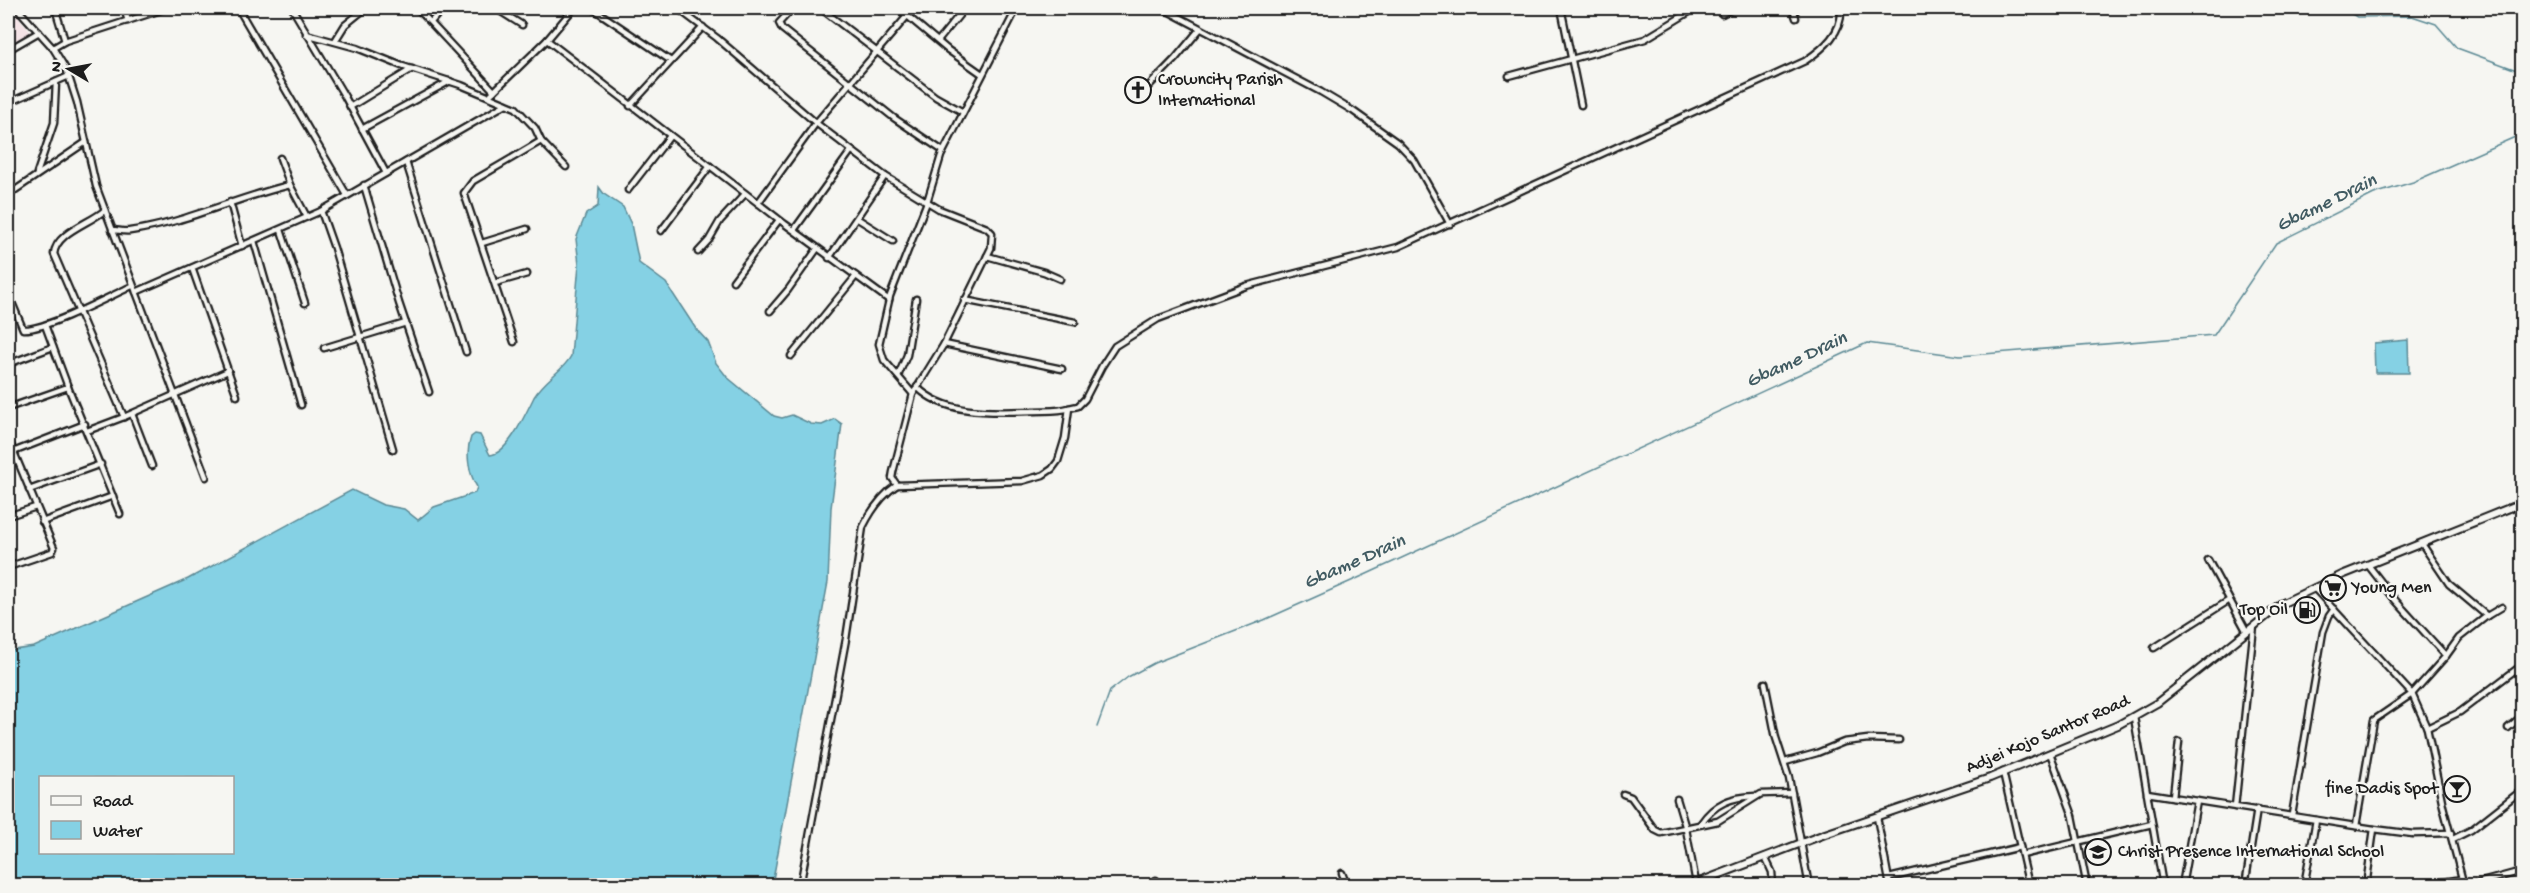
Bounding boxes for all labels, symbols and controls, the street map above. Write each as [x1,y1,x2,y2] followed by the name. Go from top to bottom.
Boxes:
[39,39,99,99] north arrow
[47,60,68,74] text: N
[1158,70,1283,112] place label: Crowncity Parish International
[1123,75,1153,105] church icon: Crowncity Parish International
[2273,170,2381,238] water label: Gbame Drain
[1743,327,1852,394] water label: Gbame Drain
[1301,530,1410,596] water label: Gbame Drain
[2318,573,2348,603] supermarket icon: Young Men
[2350,578,2432,599] place label: Young Men
[2292,595,2322,625] fuel station icon: Top Oil
[2239,600,2288,621] place label: Top Oil
[1963,690,2134,779] street label: Adjei Kojo Santor Road
[2442,774,2472,804] bar icon: fine Dadis Spot
[39,776,234,854] legend
[2325,779,2440,800] place label: fine Dadis Spot
[93,792,134,813] text: Road
[93,822,143,843] text: Water
[2083,837,2113,867] school or university icon: Christ Presence International School
[2118,842,2384,863] place label: Christ Presence International School

